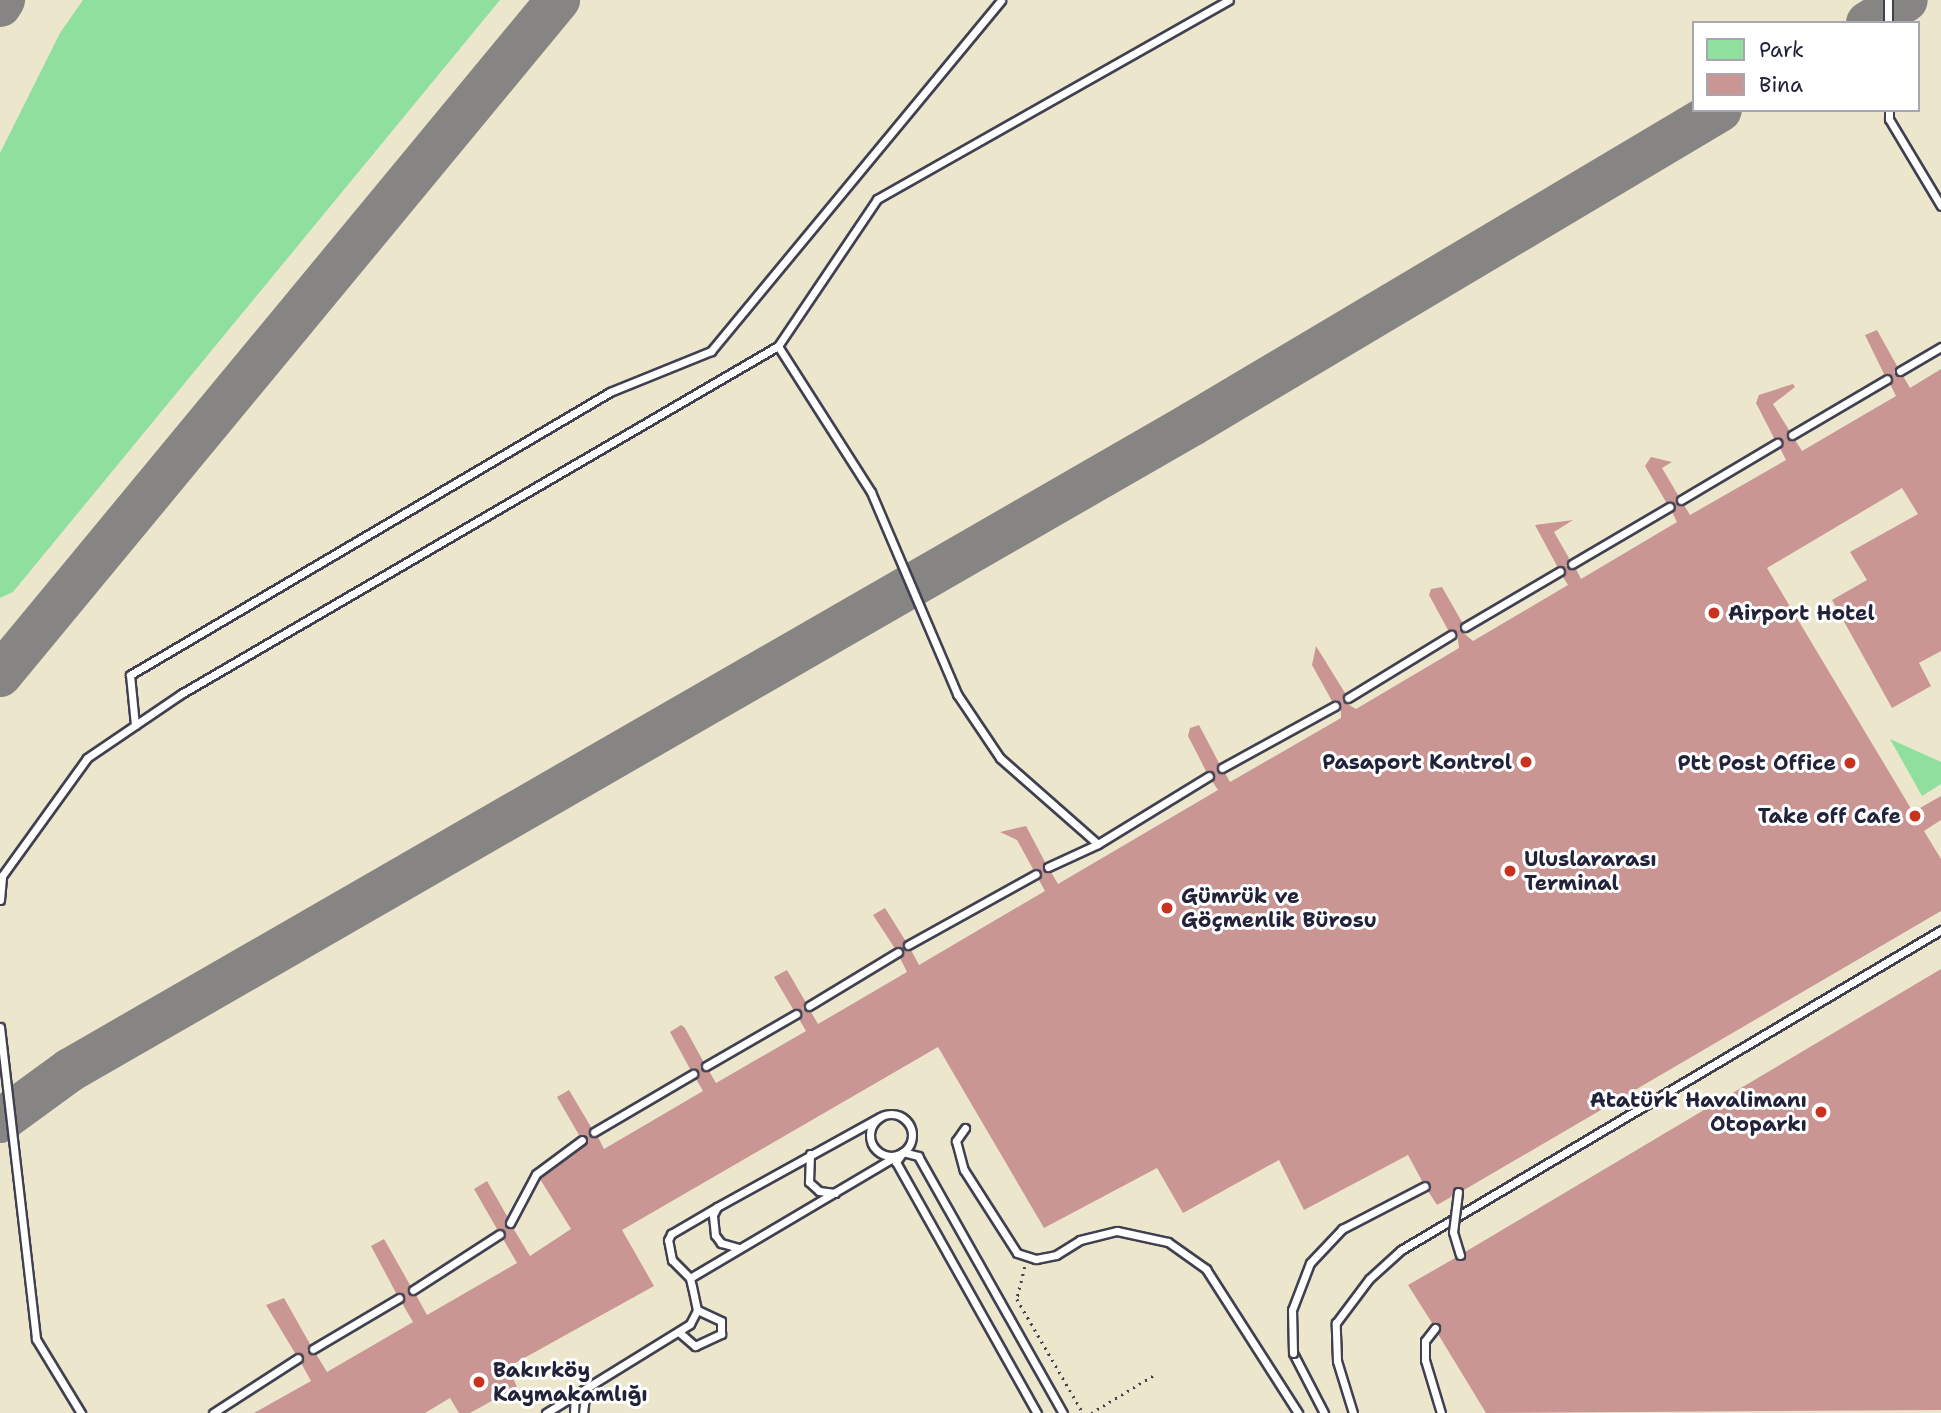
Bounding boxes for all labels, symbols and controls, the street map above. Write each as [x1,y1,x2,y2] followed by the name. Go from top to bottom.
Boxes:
[1692,21,1920,112] legend
[1759,36,1804,64] text: Park
[1759,71,1803,99] text: Bina
[1728,600,1875,626] place label: Airport Hotel
[1706,605,1722,621] marker: Airport Hotel
[1322,749,1512,775] place label: Pasaport Kontrol
[1677,750,1836,776] place label: Ptt Post Office
[1518,754,1534,770] marker: Pasaport Kontrol
[1842,755,1858,771] marker: Ptt Post Office
[1758,803,1901,829] place label: Take off Cafe
[1907,808,1923,824] marker: Take off Cafe
[1524,846,1657,896] place label: Uluslararası Terminal
[1502,863,1518,879] marker: Uluslararası Terminal
[1181,883,1377,933] place label: Gümrük ve Göçmenlik Bürosu
[1159,900,1175,916] marker: Gümrük ve Göçmenlik Bürosu
[1590,1087,1807,1137] place label: Atatürk Havalimanı Otoparkı
[1813,1104,1829,1120] marker: Atatürk Havalimanı Otoparkı
[493,1357,648,1407] place label: Bakırköy Kaymakamlığı
[471,1374,487,1390] marker: Bakırköy Kaymakamlığı

